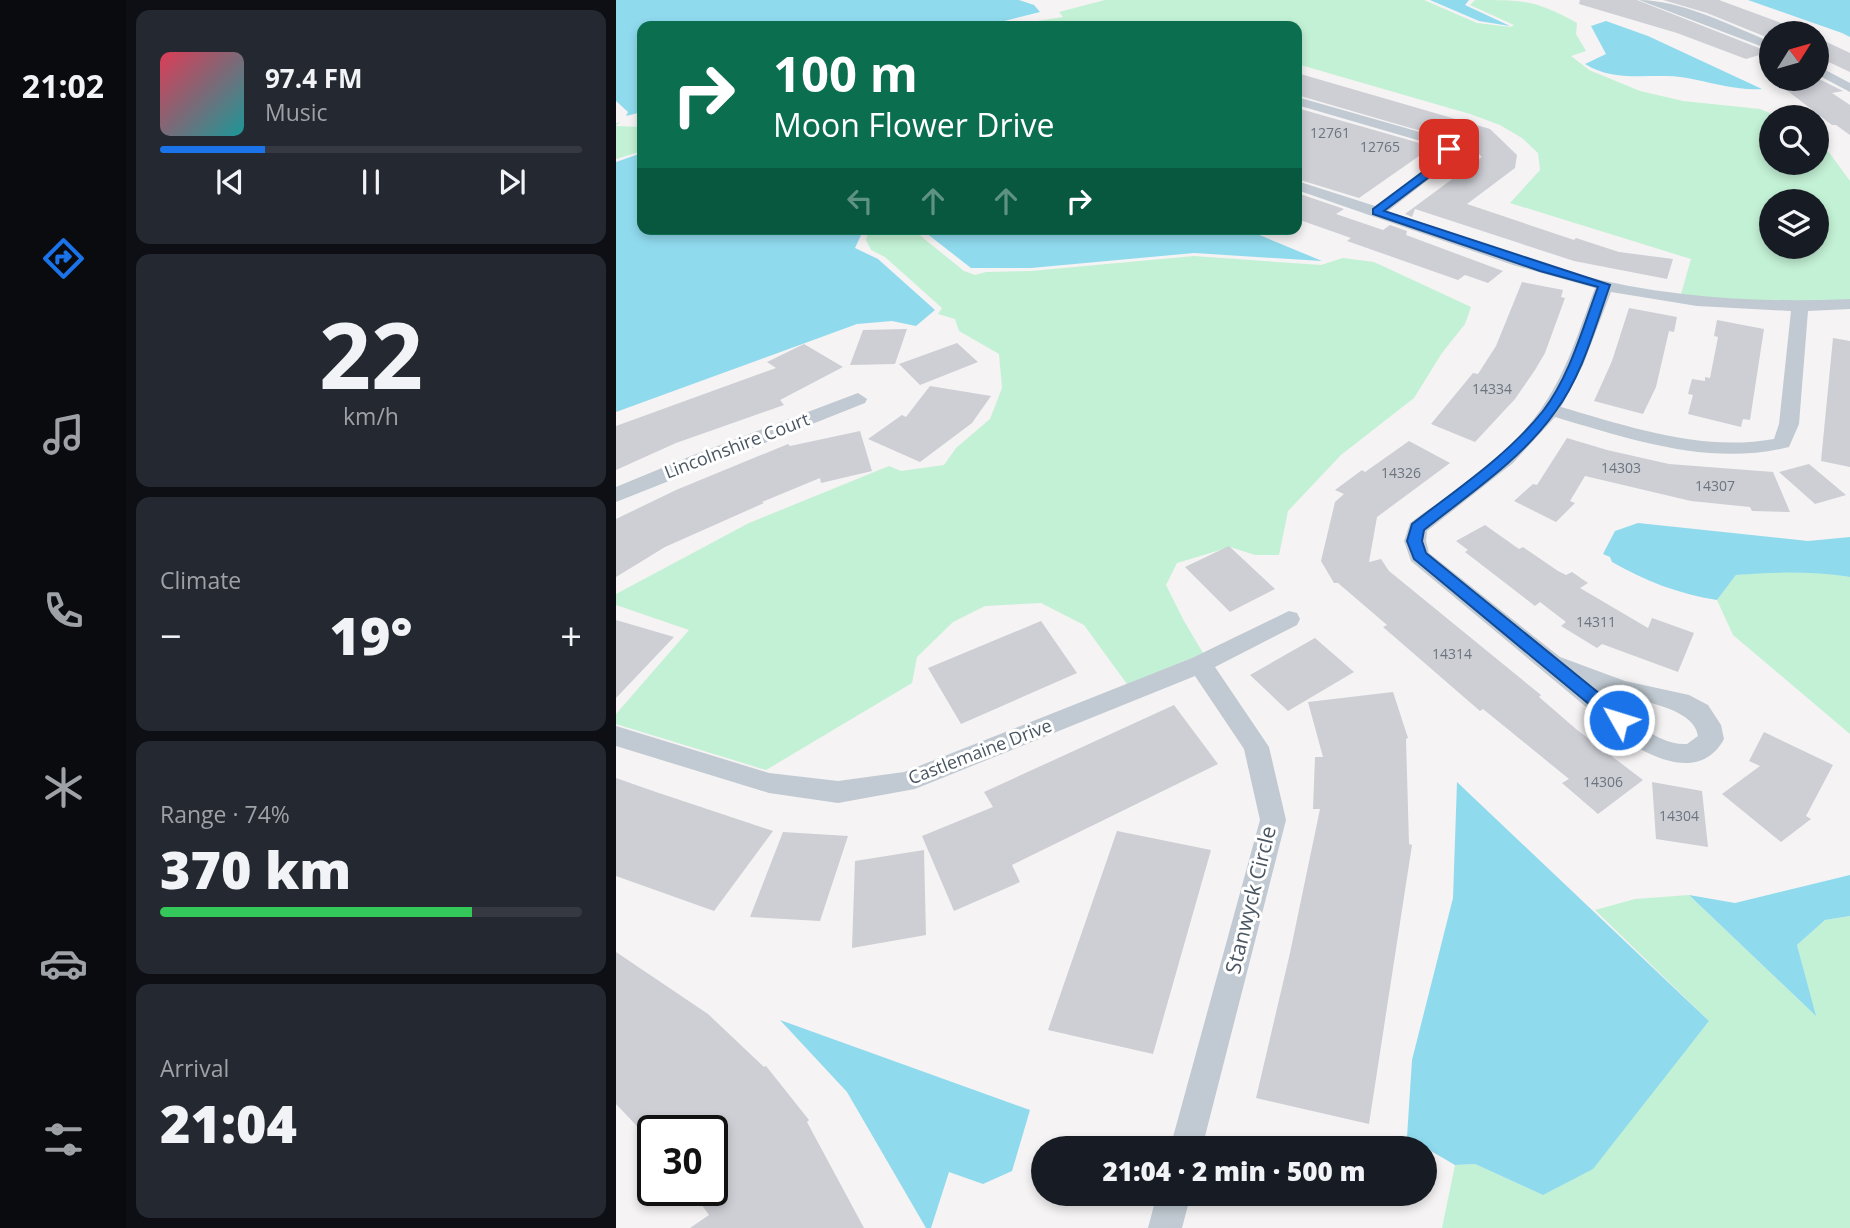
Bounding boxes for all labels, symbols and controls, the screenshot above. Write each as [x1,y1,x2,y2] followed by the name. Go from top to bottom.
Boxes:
[1759,21,1829,91] north arrow
[1759,21,1829,259] map controls
[773,40,918,106] text: 100 m
[658,49,749,140] icon: right
[265,60,363,96] text: 97.4 FM
[22,64,104,107] text: 21:02
[265,96,328,128] text: Music
[773,103,1055,146] text: Moon Flower Drive
[1759,105,1829,175] button: search
[1419,119,1479,179] pin
[1310,123,1350,142] house number: 12761
[1430,130,1468,168] icon: arrive
[1360,137,1400,156] house number: 12765
[211,163,249,201] icon: previous
[352,163,390,201] icon: pause
[493,163,531,201] icon: next
[841,182,879,220] icon: left
[914,182,952,220] icon: ahead
[987,182,1025,220] icon: ahead
[1060,182,1098,220] icon: right
[1759,189,1829,259] button: layers
[39,234,88,283] icon: directions
[319,292,423,416] text: 22
[1472,379,1512,398] house number: 14334
[343,400,399,432] text: km/h
[661,406,812,484] street label: Lincolnshire Court
[39,410,88,459] icon: music
[1601,458,1641,477] house number: 14303
[1381,463,1421,482] house number: 14326
[1695,476,1735,495] house number: 14307
[160,564,241,596] text: Climate
[39,586,88,635] icon: phone
[330,599,412,670] text: 19°
[160,609,182,661] text: −
[560,609,582,661] text: +
[1576,612,1616,631] house number: 14311
[1432,644,1472,663] house number: 14314
[1582,683,1656,757] position arrow
[904,713,1055,790] street label: Castlemaine Drive
[39,763,88,812] icon: climate
[1583,772,1623,791] house number: 14306
[160,798,290,830] text: Range · 74%
[1659,806,1699,825] house number: 14304
[1218,823,1282,976] street label: Stanwyck Circle
[160,833,351,904] text: 370 km
[39,939,88,988] icon: car
[160,1052,229,1084] text: Arrival
[160,1087,297,1158] text: 21:04
[39,1115,88,1164] icon: filters
[637,1115,728,1206] speed limit sign: 30
[1103,1153,1365,1189] text: 21:04 · 2 min · 500 m

